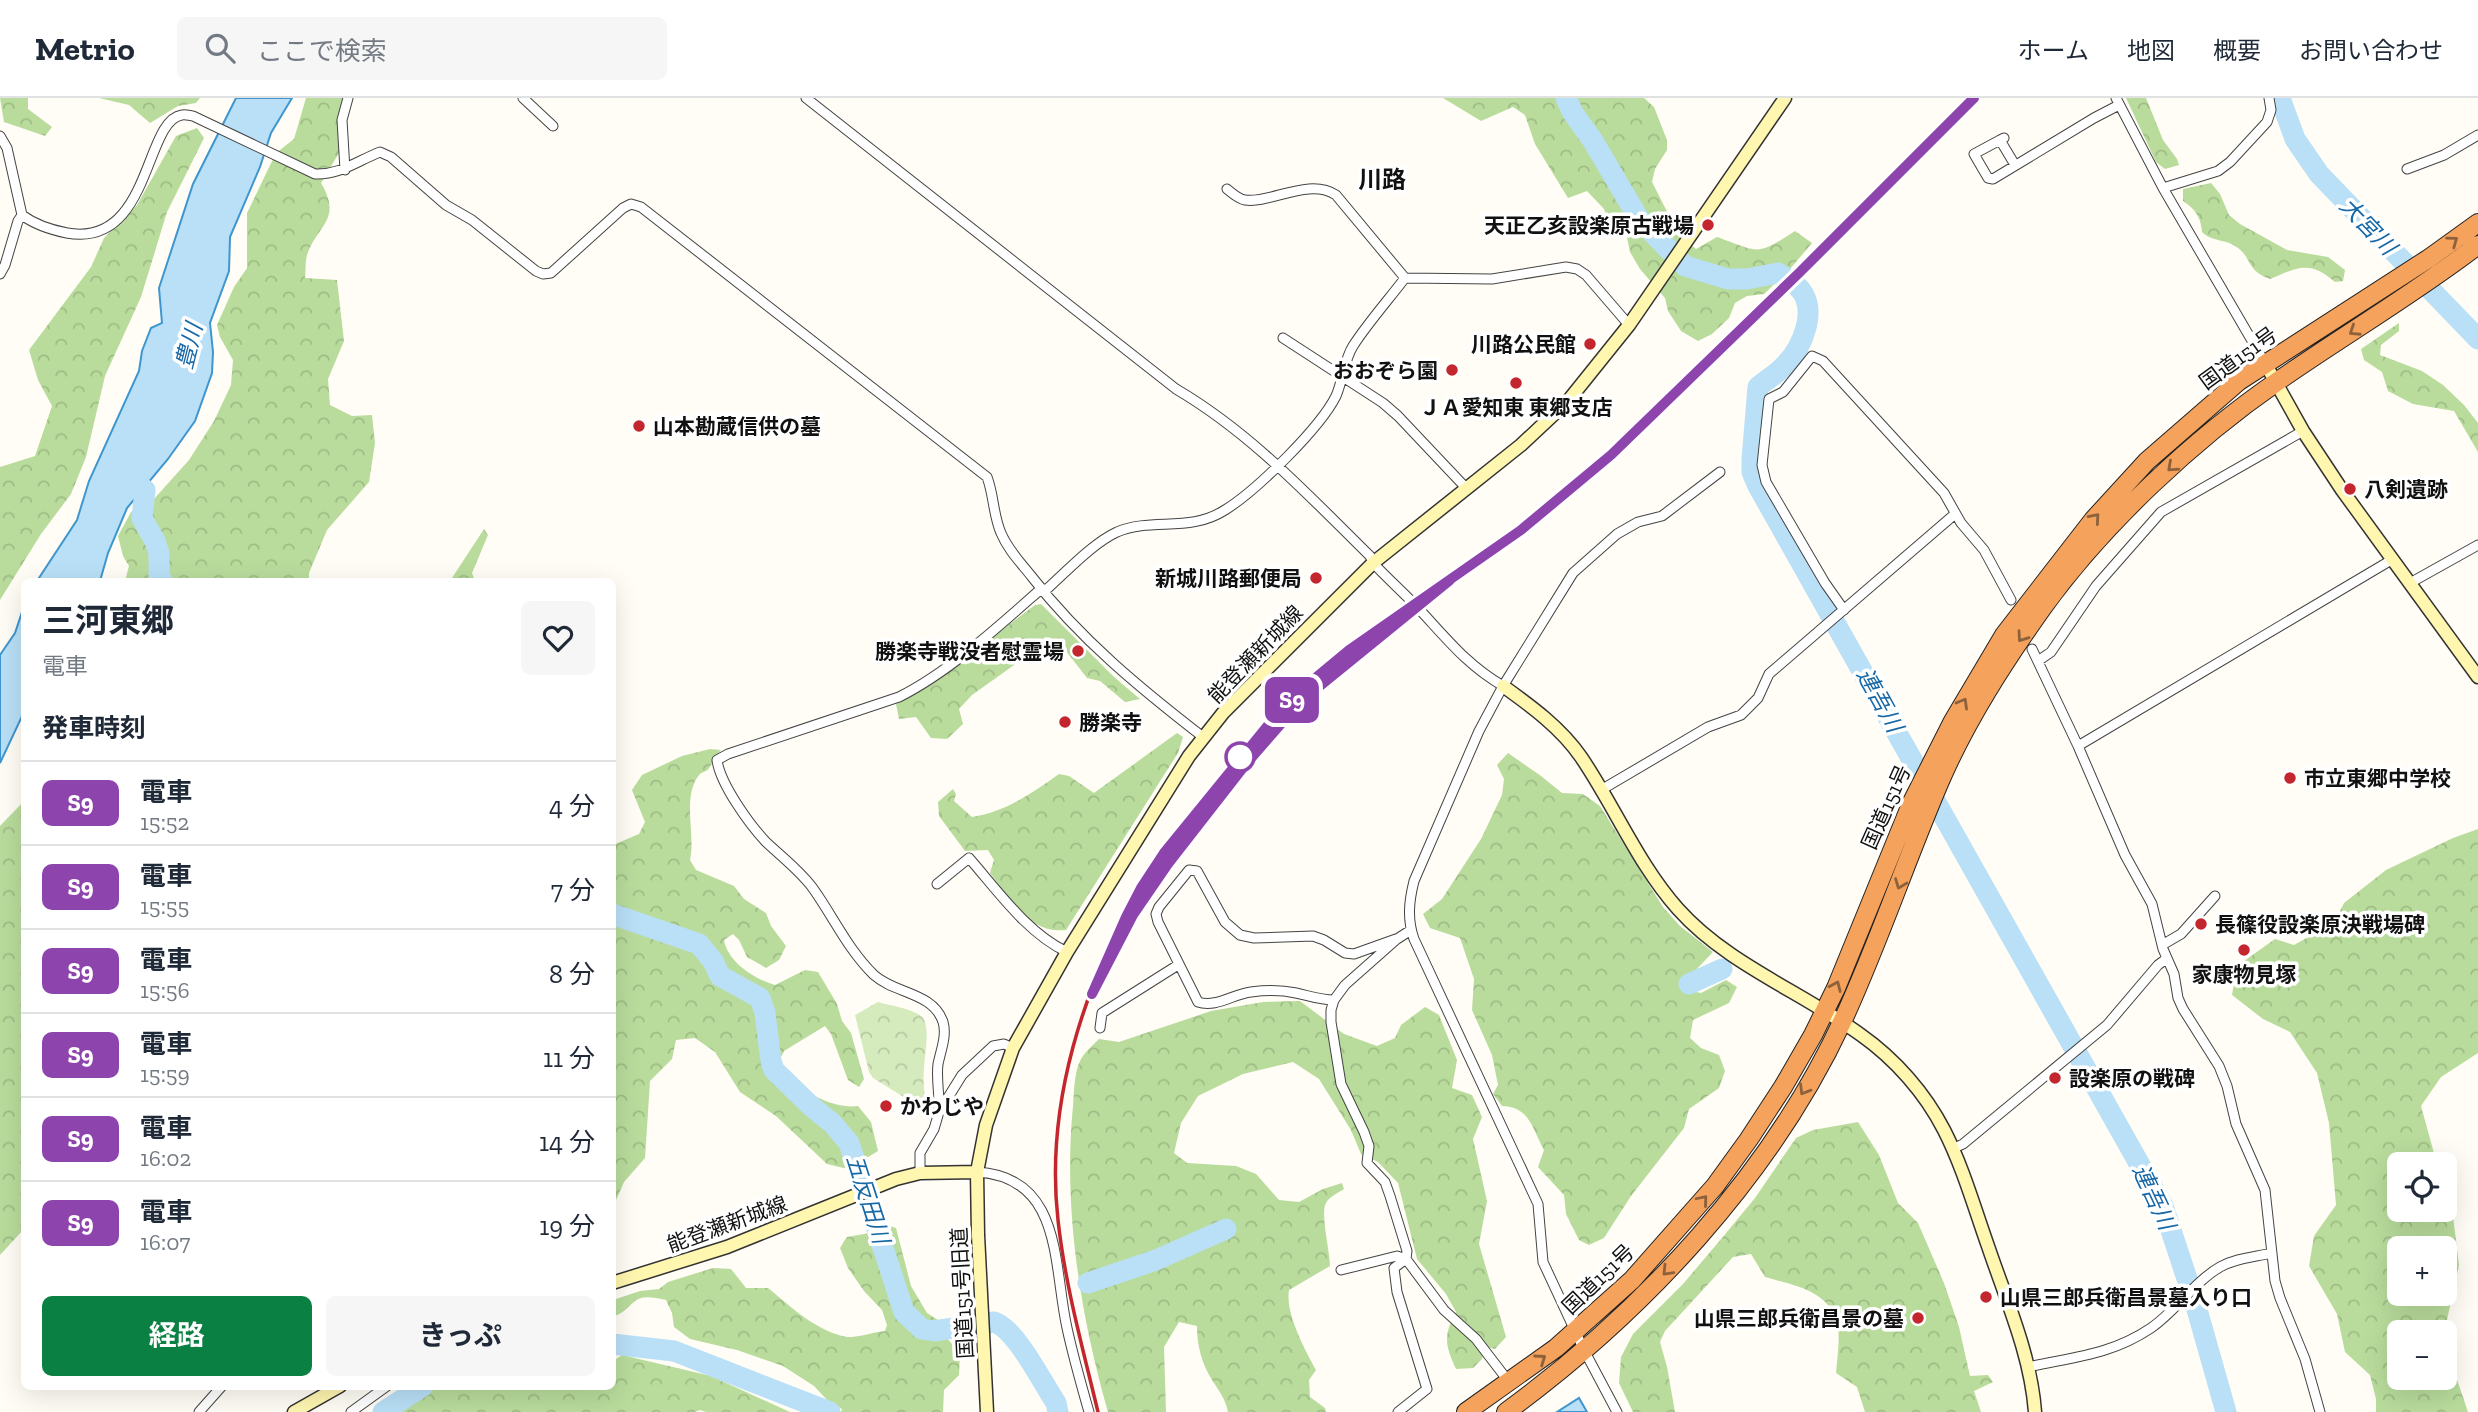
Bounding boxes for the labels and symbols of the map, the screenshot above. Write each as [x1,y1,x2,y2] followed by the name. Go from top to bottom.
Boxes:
[1358,165,1406,194] district label: 川路
[2334,191,2404,263] water label: 大宮川
[1484,213,1694,238] place label: 天正乙亥設楽原古戦場
[1700,217,1716,233] marker: 天正乙亥設楽原古戦場
[2445,237,2458,249] one-way arrow
[170,317,209,372] water label: 豊川
[2194,321,2282,395] street label: 国道151号
[2349,323,2362,336] one-way arrow
[1471,332,1576,357] place label: 川路公民館
[1582,336,1598,352] marker: 川路公民館
[1333,358,1438,383] place label: おおぞら園
[1444,362,1460,378] marker: おおぞら園
[1508,375,1524,391] marker: ＪＡ愛知東 東郷支店
[1420,395,1612,420] place label: ＪＡ愛知東 東郷支店
[653,414,821,439] place label: 山本勘蔵信供の墓
[631,418,647,434] marker: 山本勘蔵信供の墓
[2168,459,2181,471] one-way arrow
[2364,477,2448,502] place label: 八剣遺跡
[2342,481,2358,497] marker: 八剣遺跡
[2087,514,2099,527] one-way arrow
[1155,566,1302,591] place label: 新城川路郵便局
[1308,570,1324,586] marker: 新城川路郵便局
[1202,600,1308,708] street label: 能登瀬新城線
[2018,629,2030,642] one-way arrow
[875,639,1064,664] place label: 勝楽寺戦没者慰霊場
[1070,643,1086,659] marker: 勝楽寺戦没者慰霊場
[1851,663,1910,740] water label: 連吾川
[1260,677,1324,723] line badge: S9
[1955,698,1968,710] one-way arrow
[1079,710,1142,735] place label: 勝楽寺
[1057,714,1073,730] marker: 勝楽寺
[1225,742,1255,772] unlabelled marker
[1856,761,1916,853] street label: 国道151号
[2304,766,2451,791] place label: 市立東郷中学校
[2282,770,2298,786] marker: 市立東郷中学校
[1895,877,1909,889] one-way arrow
[2215,912,2425,937] place label: 長篠役設楽原決戦場碑
[2193,916,2209,932] marker: 長篠役設楽原決戦場碑
[2236,942,2252,958] marker: 家康物見塚
[2192,962,2297,987] place label: 家康物見塚
[1828,981,1842,994] one-way arrow
[2069,1066,2195,1091] place label: 設楽原の戦碑
[2047,1070,2063,1086] marker: 設楽原の戦碑
[1799,1082,1812,1095] one-way arrow
[900,1094,984,1119] place label: かわじや
[878,1098,894,1114] marker: かわじや
[840,1151,896,1250] water label: 五反田川
[2127,1160,2183,1237] water label: 連吾川
[664,1191,790,1257] street label: 能登瀬新城線
[1695,1195,1707,1208] one-way arrow
[946,1226,978,1360] street label: 国道151号旧道
[1557,1239,1639,1319] street label: 国道151号
[1663,1262,1676,1275] one-way arrow
[2000,1285,2252,1310] place label: 山県三郎兵衛昌景墓入り口
[1978,1289,1994,1305] marker: 山県三郎兵衛昌景墓入り口
[1694,1306,1904,1331] place label: 山県三郎兵衛昌景の墓
[1910,1310,1926,1326] marker: 山県三郎兵衛昌景の墓
[1533,1355,1546,1367] one-way arrow

